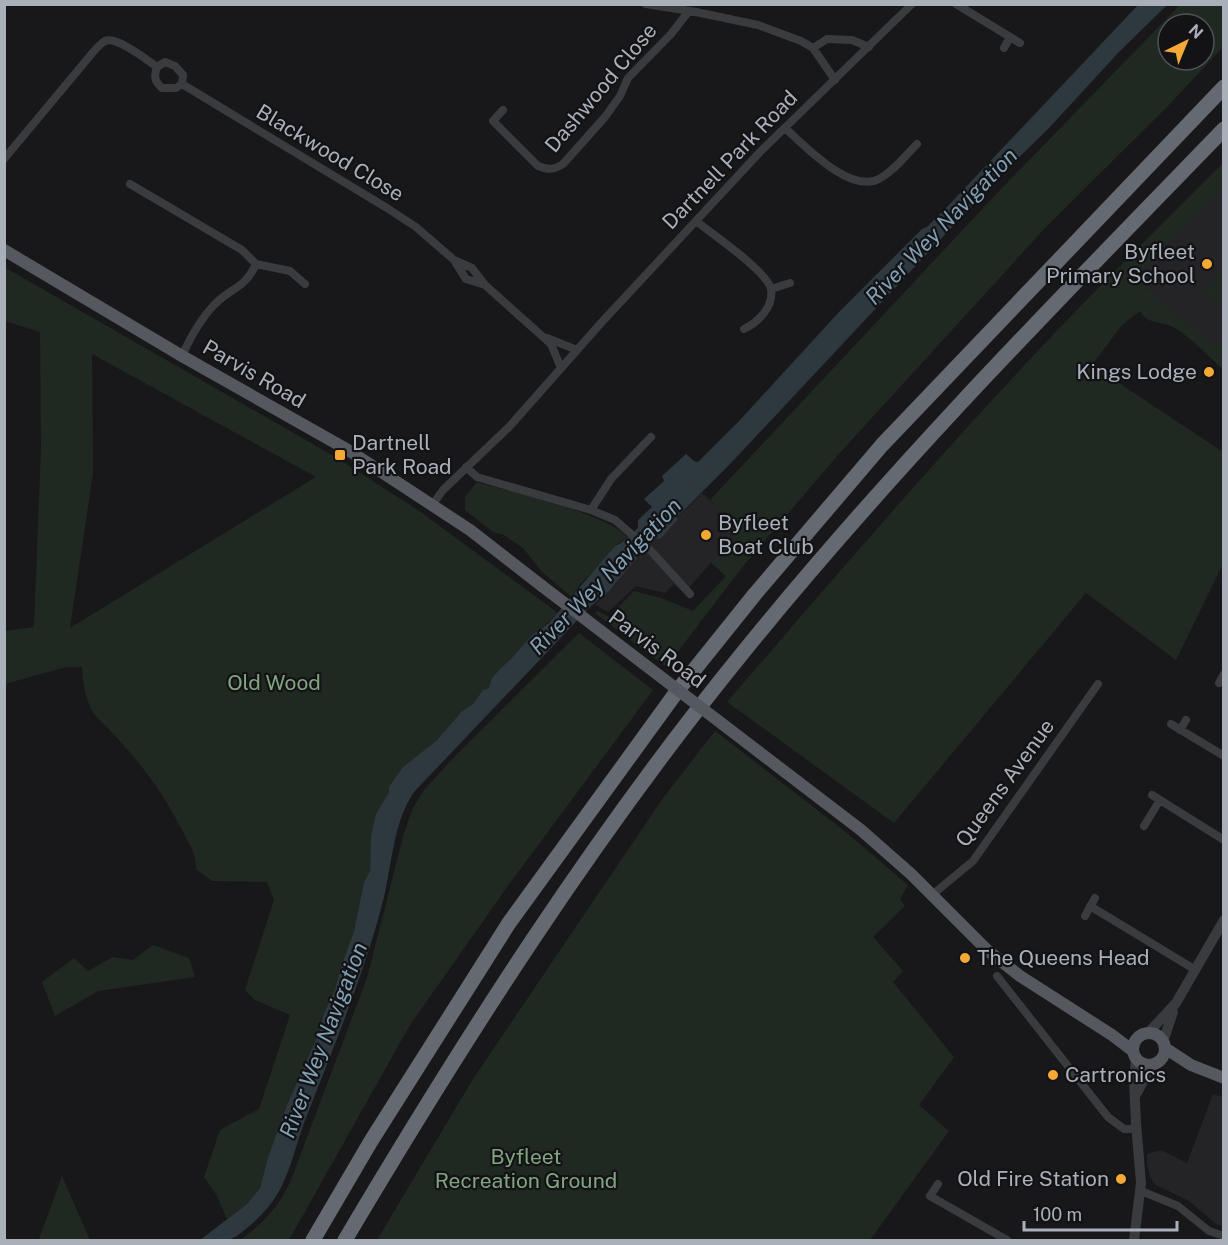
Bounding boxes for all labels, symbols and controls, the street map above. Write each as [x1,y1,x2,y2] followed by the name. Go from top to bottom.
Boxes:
[1156,12,1216,72] north arrow
[539,18,662,157] street label: Dashwood Close
[1185,20,1207,43] text: N
[657,85,802,234] street label: Dartnell Park Road
[252,99,408,206] street label: Blackwood Close
[860,142,1022,310] water label: River Wey Navigation
[1046,239,1195,288] place label: Byfleet Primary School
[1200,257,1214,271] marker: Byfleet Primary School
[198,334,310,413] street label: Parvis Road
[1076,359,1197,384] place label: Kings Lodge
[1202,365,1216,379] marker: Kings Lodge
[352,430,452,479] place label: Dartnell Park Road
[333,448,347,462] marker: Dartnell Park Road
[524,492,686,660] water label: River Wey Navigation
[718,510,814,559] place label: Byfleet Boat Club
[699,528,713,542] marker: Byfleet Boat Club
[604,604,711,693] street label: Parvis Road
[227,670,321,695] park label: Old Wood
[950,714,1059,851] street label: Queens Avenue
[274,938,372,1142] water label: River Wey Navigation
[977,945,1150,970] place label: The Queens Head
[958,951,972,965] marker: The Queens Head
[1065,1062,1166,1087] place label: Cartronics
[1046,1068,1060,1082] marker: Cartronics
[435,1144,617,1193] park label: Byfleet Recreation Ground
[957,1166,1109,1191] place label: Old Fire Station
[1114,1172,1128,1186] marker: Old Fire Station
[1024,1194,1177,1232] scale bar
[1033,1204,1082,1225] text: 100 m

